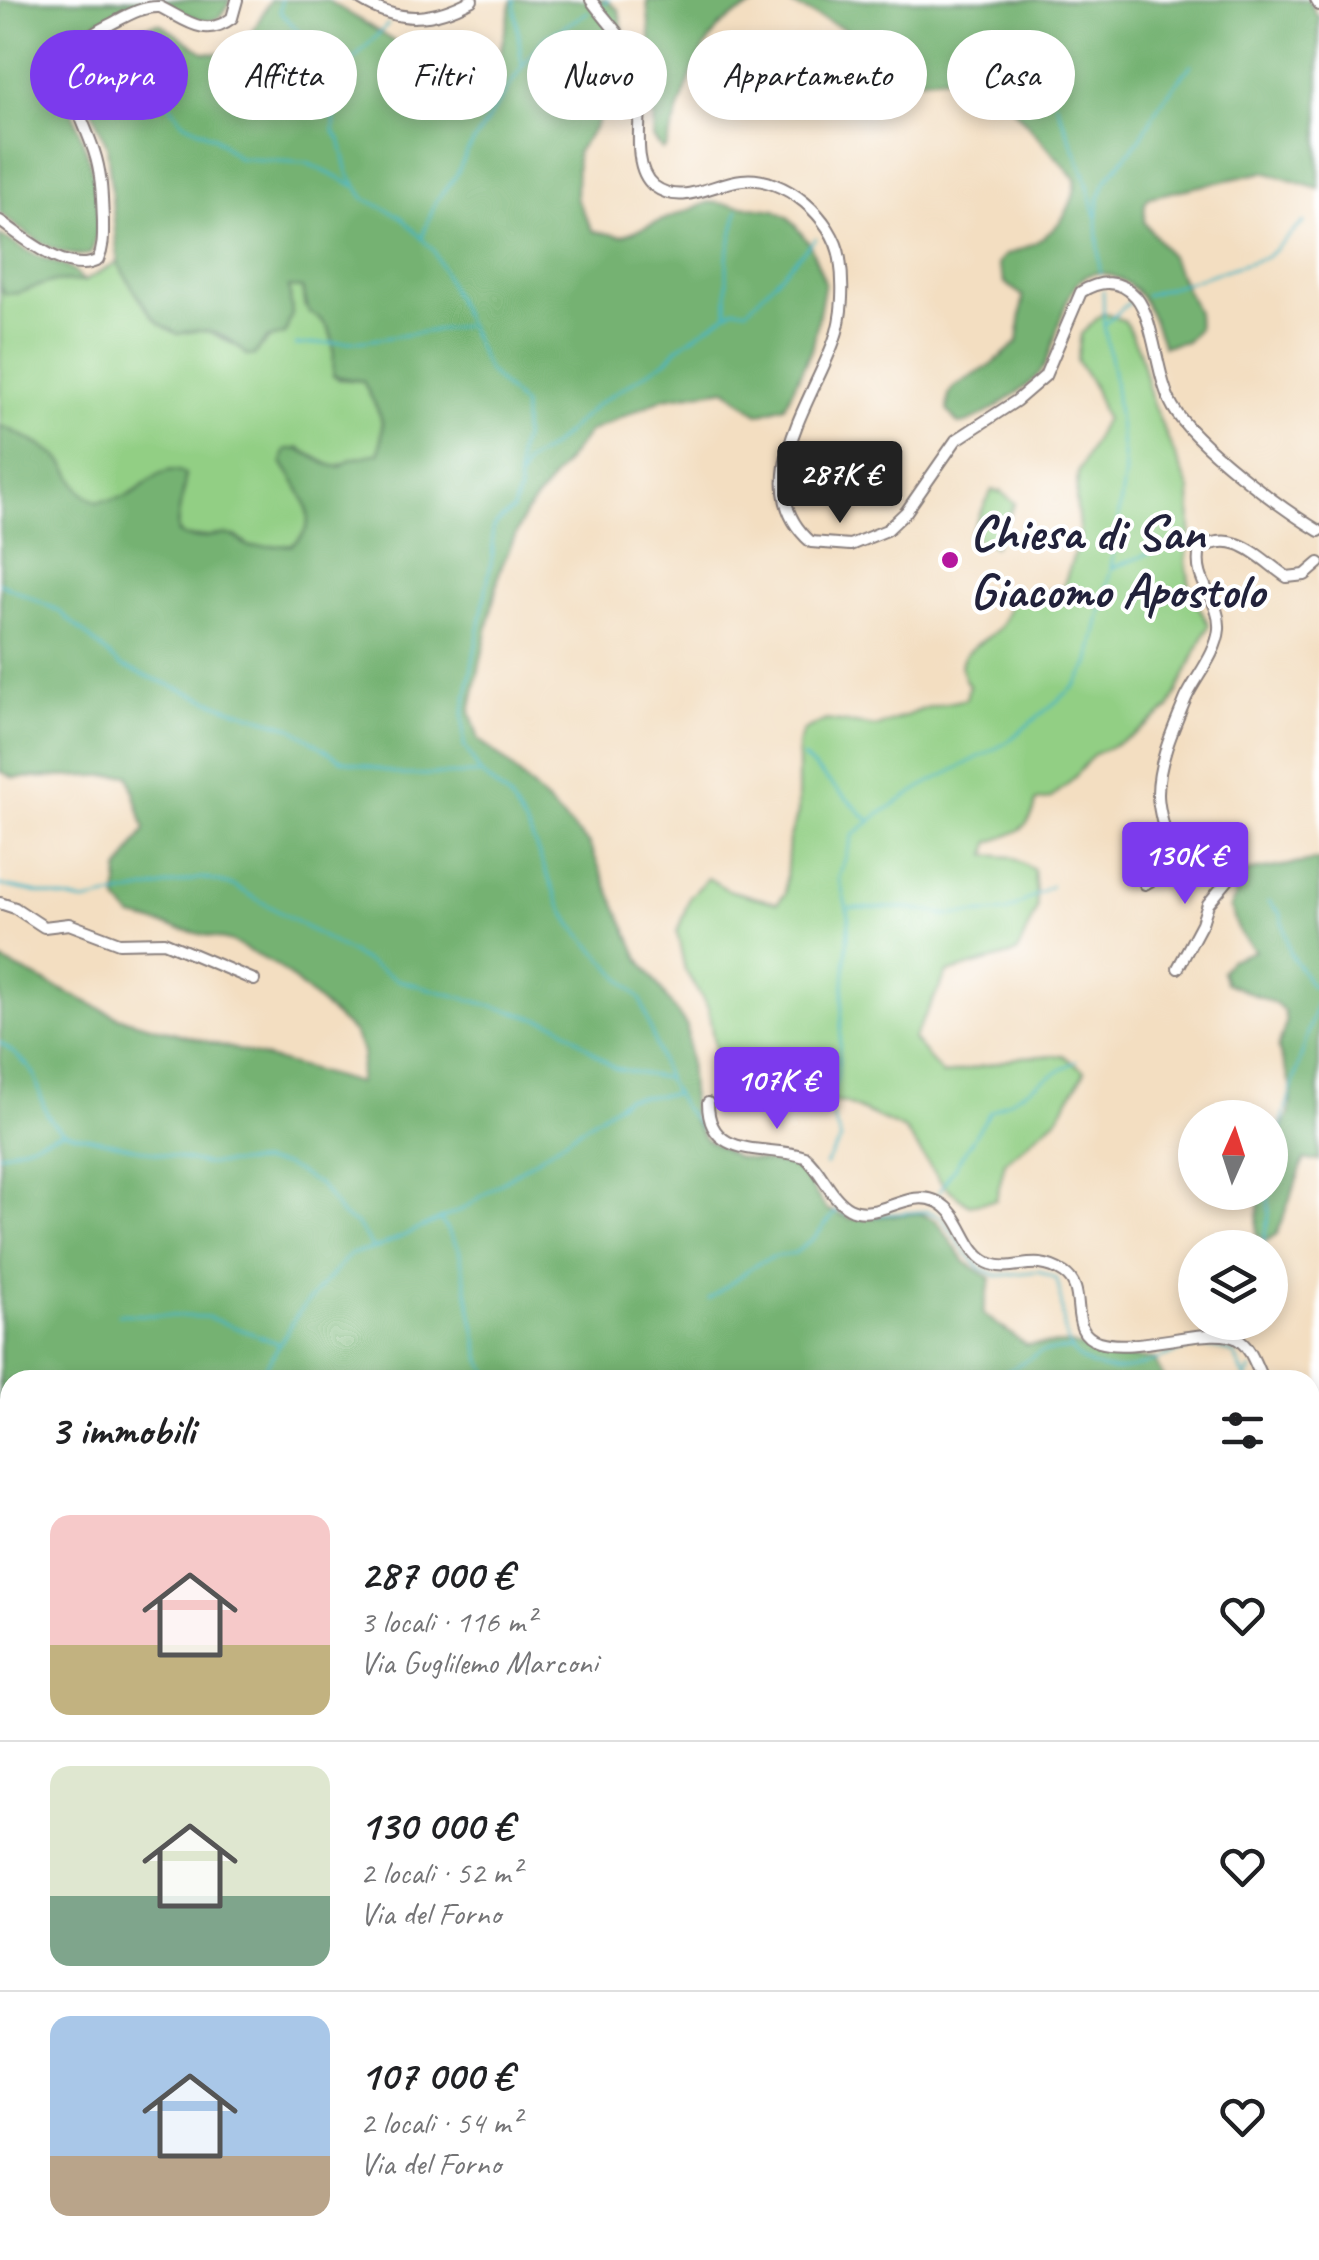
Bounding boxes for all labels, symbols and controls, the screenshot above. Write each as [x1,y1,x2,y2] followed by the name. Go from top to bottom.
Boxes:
[30,30,188,120] chip: Compra
[208,30,357,120] chip: Affitta
[377,30,507,120] chip: Filtri
[527,30,667,120] chip: Nuovo
[687,30,927,120] chip: Appartamento
[947,30,1075,120] chip: Casa
[759,441,921,526] pin: 287K €
[799,453,881,494] text: 287K €
[970,501,1267,622] place label: Chiesa di San Giacomo Apostolo
[939,549,961,571] marker: Chiesa di San Giacomo Apostolo
[1104,822,1266,907] pin: 130K €
[1144,834,1226,875] text: 130K €
[696,1047,858,1132] pin: 107K €
[736,1059,818,1100] text: 107K €
[1178,1100,1288,1210] north arrow
[1178,1100,1288,1340] map controls
[1178,1230,1288,1340] button: layers
[1215,1403,1270,1458] icon: filters
[50,1404,195,1457] text: 3 immobili
[360,1548,512,1601] text: 287 000 €
[130,1555,250,1675] icon: home
[1215,1588,1270,1643] icon: heart
[360,1601,535,1642] text: 3 locali · 116 m²
[360,1642,598,1683] text: Via Guglilemo Marconi
[360,1799,513,1852] text: 130 000 €
[130,1806,250,1926] icon: home
[1215,1839,1270,1894] icon: heart
[360,1852,520,1893] text: 2 locali · 52 m²
[360,1893,501,1934] text: Via del Forno
[360,2049,512,2102] text: 107 000 €
[130,2056,250,2176] icon: home
[1215,2089,1270,2144] icon: heart
[360,2102,520,2143] text: 2 locali · 54 m²
[360,2143,501,2184] text: Via del Forno

